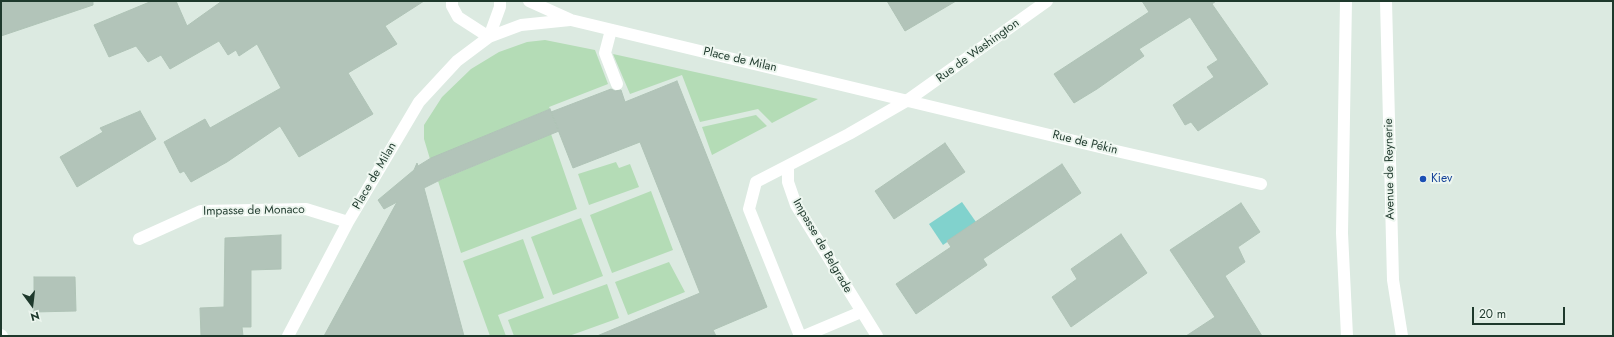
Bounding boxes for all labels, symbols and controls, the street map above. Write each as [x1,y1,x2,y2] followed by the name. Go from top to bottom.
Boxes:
[934,16,1022,86] street label: Rue de Washington
[702,45,778,75] street label: Place de Milan
[1382,118,1398,220] street label: Avenue de Reynerie
[1051,128,1119,158] street label: Rue de Pékin
[350,140,400,212] street label: Place de Milan
[1431,172,1452,186] place label: Kiev
[1418,174,1428,184] marker: Kiev
[789,196,855,296] street label: Impasse de Belgrade
[203,203,305,219] street label: Impasse de Monaco
[12,285,52,325] north arrow
[1474,299,1567,325] scale bar
[1479,305,1506,323] text: 20 m
[29,308,41,325] text: N

